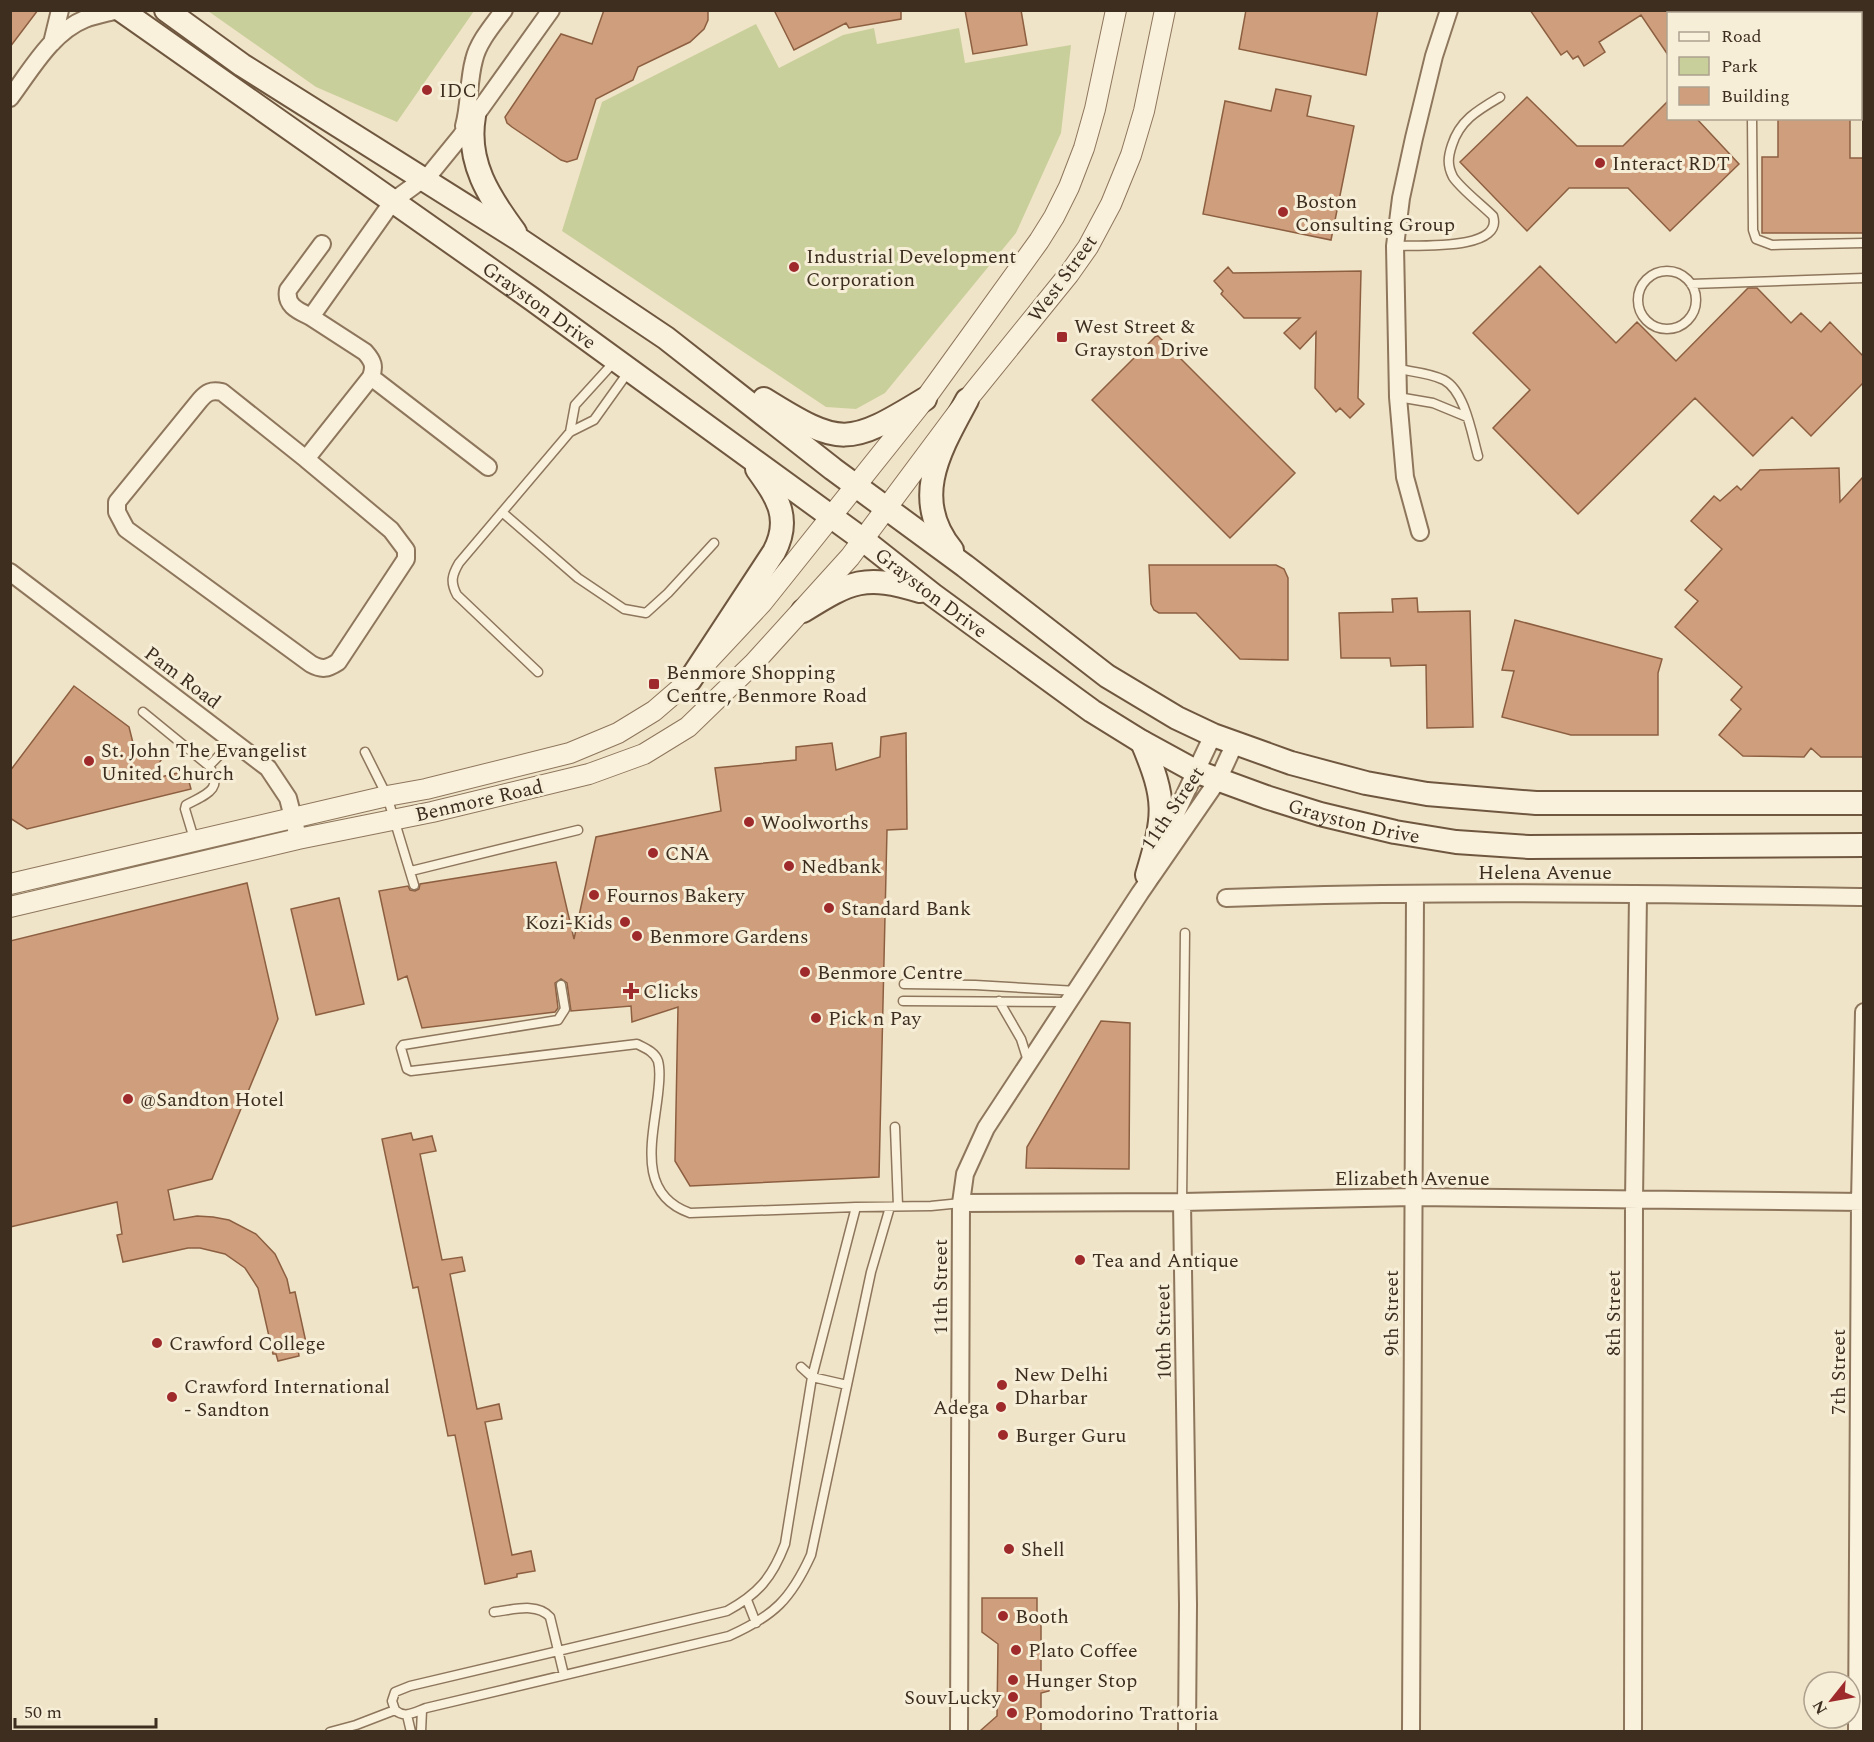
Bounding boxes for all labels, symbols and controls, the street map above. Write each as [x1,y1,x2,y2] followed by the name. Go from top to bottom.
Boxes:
[1667,12,1862,120] legend
[1721,23,1762,50] text: Road
[1721,53,1758,80] text: Park
[439,76,477,106] place label: IDC
[420,83,434,97] marker: IDC
[1721,83,1790,110] text: Building
[1612,149,1730,179] place label: Interact RDT
[1593,156,1607,170] marker: Interact RDT
[1295,187,1455,240] place label: Boston Consulting Group
[1276,205,1290,219] marker: Boston Consulting Group
[1021,229,1105,329] street label: West Street
[806,242,1016,295] place label: Industrial Development Corporation
[475,254,602,357] street label: Grayston Drive
[787,260,801,274] marker: Industrial Development Corporation
[1074,312,1209,365] place label: West Street & Grayston Drive
[1055,330,1069,344] marker: West Street & Grayston Drive
[868,540,993,646] street label: Grayston Drive
[138,639,227,717] street label: Pam Road
[666,658,867,711] place label: Benmore Shopping Centre, Benmore Road
[647,677,661,691] marker: Benmore Shopping Centre, Benmore Road
[101,736,307,789] place label: St. John The Evangelist United Church
[82,754,96,768] marker: St. John The Evangelist United Church
[1133,760,1212,857] street label: 11th Street
[412,772,546,830] street label: Benmore Road
[1284,791,1422,852] street label: Grayston Drive
[761,808,869,838] place label: Woolworths
[742,815,756,829] marker: Woolworths
[665,839,710,869] place label: CNA
[646,846,660,860] marker: CNA
[801,852,882,882] place label: Nedbank
[1478,858,1612,888] street label: Helena Avenue
[782,859,796,873] marker: Nedbank
[606,881,746,911] place label: Fournos Bakery
[587,888,601,902] marker: Fournos Bakery
[841,894,971,924] place label: Standard Bank
[822,901,836,915] marker: Standard Bank
[525,908,613,938] place label: Kozi-Kids
[618,915,632,929] marker: Kozi-Kids
[649,922,809,952] place label: Benmore Gardens
[630,929,644,943] marker: Benmore Gardens
[817,958,963,988] place label: Benmore Centre
[798,965,812,979] marker: Benmore Centre
[643,977,699,1007] place label: Clicks
[624,984,638,998] marker: Clicks
[828,1004,922,1034] place label: Pick n Pay
[809,1011,823,1025] marker: Pick n Pay
[140,1085,284,1115] place label: @Sandton Hotel
[121,1092,135,1106] marker: @Sandton Hotel
[1334,1164,1490,1194] street label: Elizabeth Avenue
[926,1239,956,1335] street label: 11th Street
[1092,1246,1239,1276] place label: Tea and Antique
[1073,1253,1087,1267] marker: Tea and Antique
[1377,1270,1407,1356] street label: 9th Street
[1599,1270,1629,1356] street label: 8th Street
[1148,1284,1180,1380] street label: 10th Street
[169,1329,325,1359] place label: Crawford College
[1824,1329,1854,1415] street label: 7th Street
[150,1336,164,1350] marker: Crawford College
[1014,1360,1109,1413] place label: New Delhi Dharbar
[184,1372,390,1425] place label: Crawford International - Sandton
[995,1378,1009,1392] marker: New Delhi Dharbar
[165,1390,179,1404] marker: Crawford International - Sandton
[933,1393,989,1423] place label: Adega
[994,1400,1008,1414] marker: Adega
[1015,1421,1126,1451] place label: Burger Guru
[996,1428,1010,1442] marker: Burger Guru
[1021,1535,1065,1565] place label: Shell
[1002,1542,1016,1556] marker: Shell
[1015,1602,1069,1632] place label: Booth
[996,1609,1010,1623] marker: Booth
[1028,1636,1138,1666] place label: Plato Coffee
[1009,1643,1023,1657] marker: Plato Coffee
[1025,1666,1137,1696] place label: Hunger Stop
[1802,1670,1862,1730] north arrow
[1006,1673,1020,1687] marker: Hunger Stop
[904,1683,1002,1713] place label: SouvLucky
[1006,1690,1020,1704] marker: SouvLucky
[15,1691,156,1729] scale bar
[1806,1695,1834,1719] text: N
[24,1699,62,1726] text: 50 m
[1024,1699,1219,1729] place label: Pomodorino Trattoria
[1005,1706,1019,1720] marker: Pomodorino Trattoria

